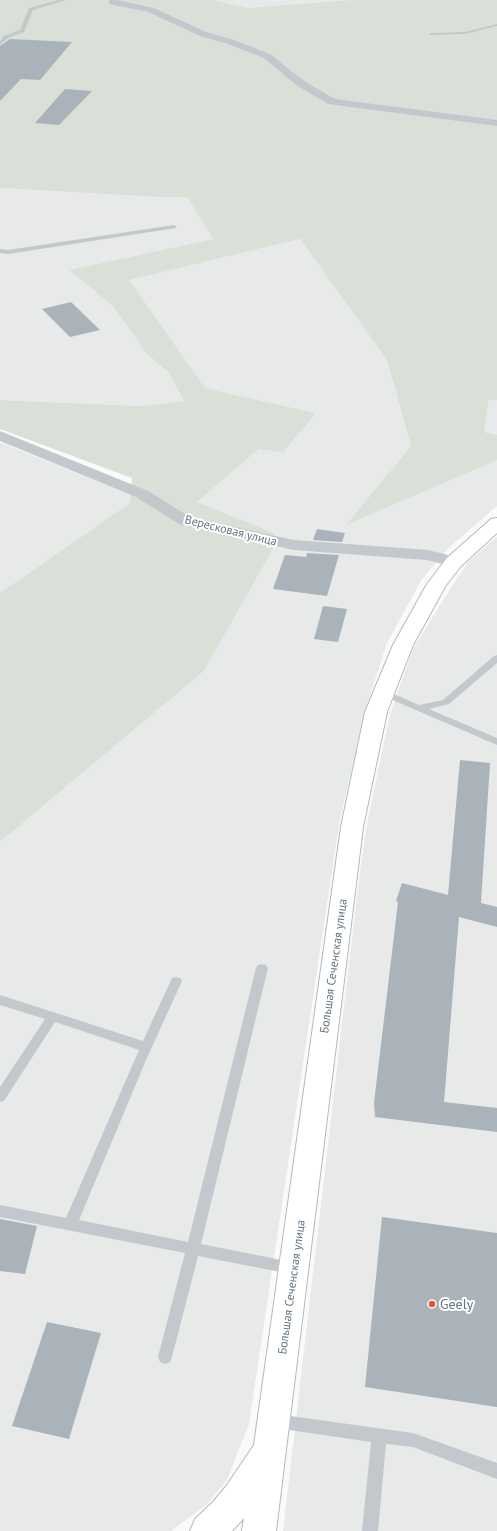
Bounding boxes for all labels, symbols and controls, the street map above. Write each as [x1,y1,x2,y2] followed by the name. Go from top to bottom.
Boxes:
[183,511,279,549] street label: Вересковая улица
[316,898,350,1034] street label: Большая Сеченская улица
[274,1219,308,1355] street label: Большая Сеченская улица
[440,1295,474,1313] place label: Geely
[427,1299,437,1309] marker: Geely

